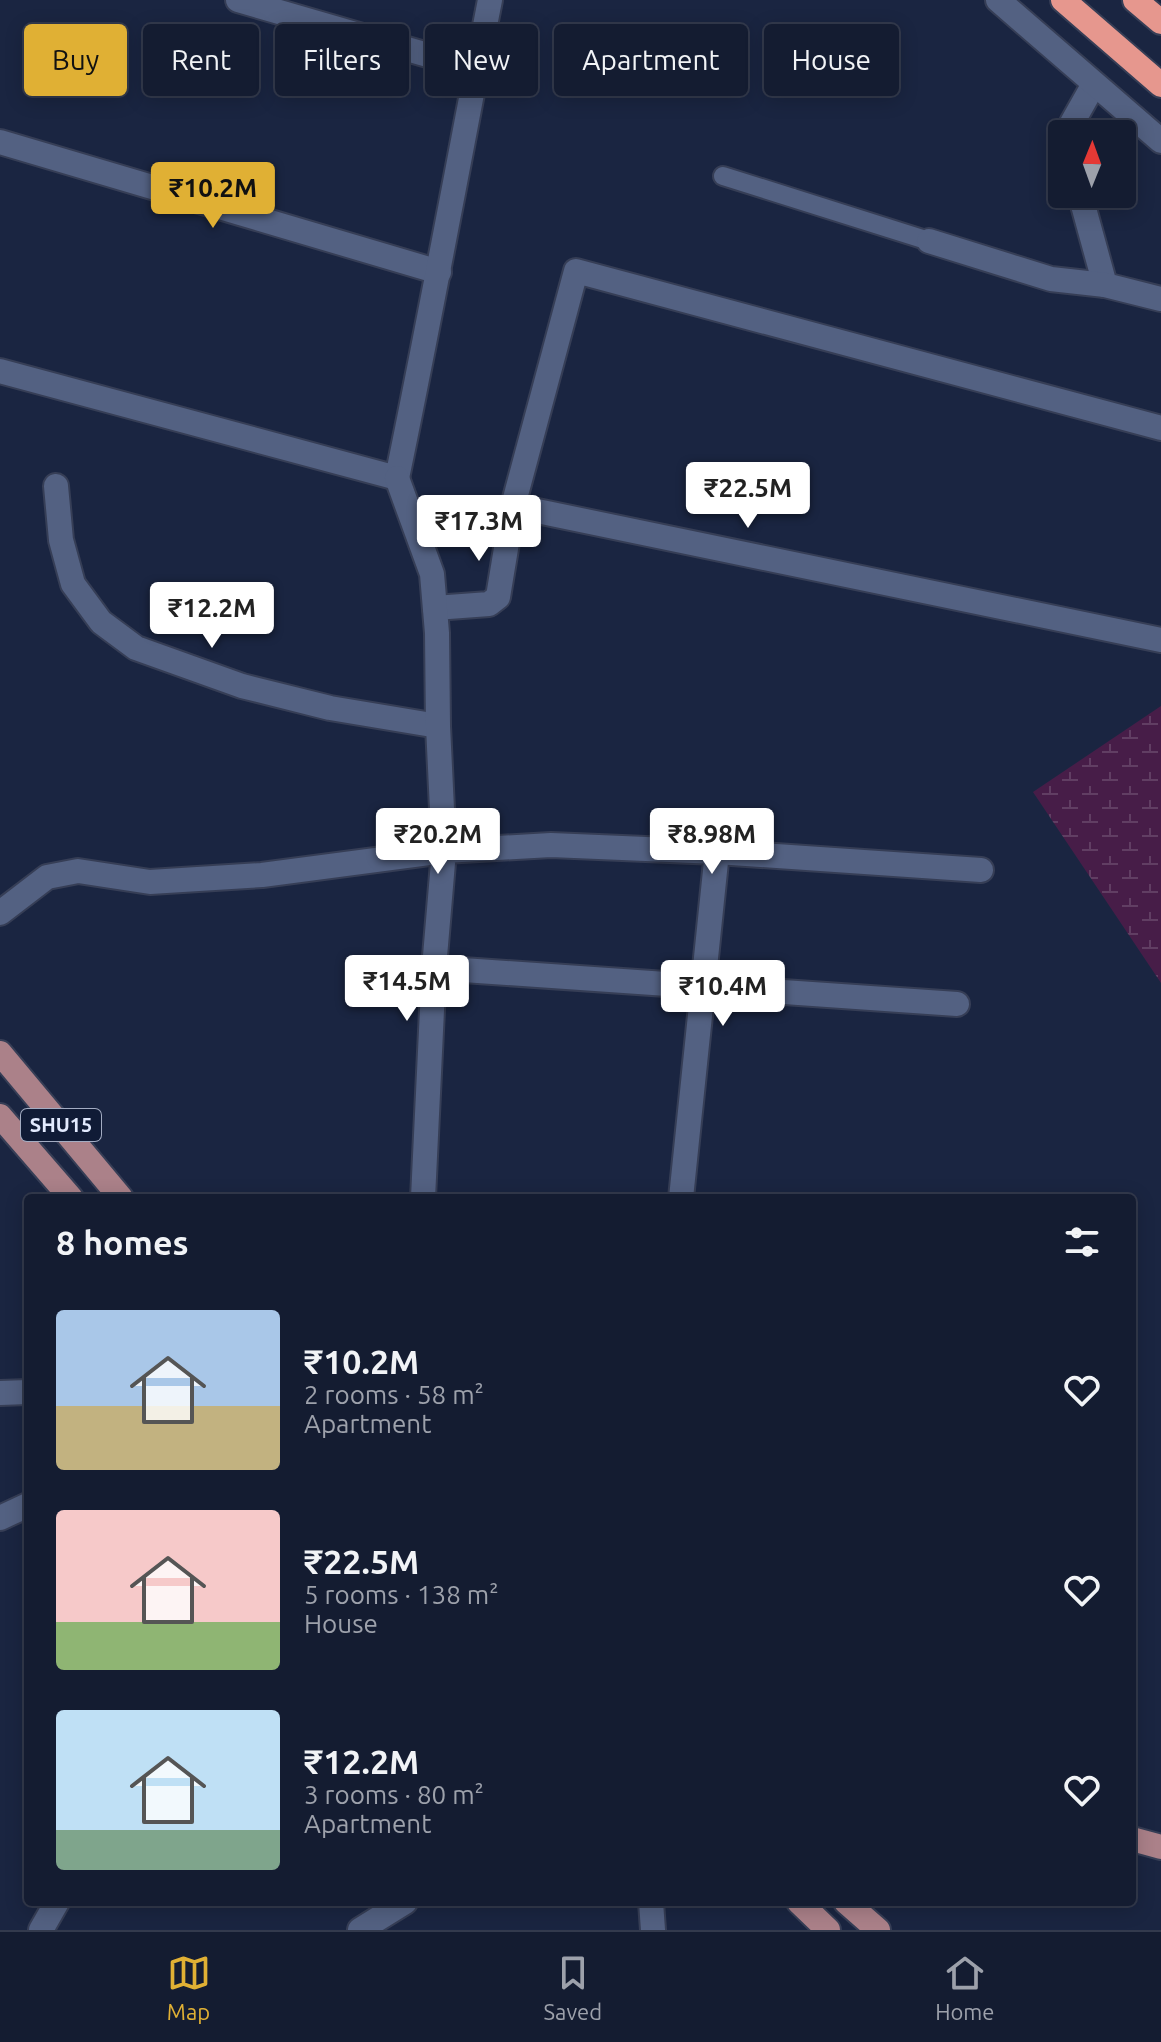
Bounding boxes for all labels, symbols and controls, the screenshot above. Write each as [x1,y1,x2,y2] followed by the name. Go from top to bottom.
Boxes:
[24,24,127,96] chip: Buy
[143,24,259,96] chip: Rent
[275,24,409,96] chip: Filters
[425,24,538,96] chip: New
[554,24,748,96] chip: Apartment
[764,24,899,96] chip: House
[1048,120,1136,208] north arrow
[1048,120,1136,208] map controls
[148,162,278,230] pin: ₹10.2M
[169,173,257,202] text: ₹10.2M
[683,462,813,530] pin: ₹22.5M
[704,473,792,502] text: ₹22.5M
[414,495,544,563] pin: ₹17.3M
[435,506,523,535] text: ₹17.3M
[147,582,277,650] pin: ₹12.2M
[168,593,256,622] text: ₹12.2M
[373,808,503,876] pin: ₹20.2M
[647,808,777,876] pin: ₹8.98M
[394,819,482,848] text: ₹20.2M
[668,819,756,848] text: ₹8.98M
[342,955,472,1023] pin: ₹14.5M
[658,960,788,1028] pin: ₹10.4M
[363,966,451,995] text: ₹14.5M
[679,971,767,1000] text: ₹10.4M
[21,1109,101,1141] road number: SHU15
[1060,1220,1104,1264] icon: filters
[56,1223,189,1261] text: 8 homes
[120,1342,216,1438] icon: home
[304,1342,419,1380] text: ₹10.2M
[1060,1368,1104,1412] icon: heart
[304,1380,484,1409] text: 2 rooms · 58 m²
[304,1409,431,1438] text: Apartment
[120,1542,216,1638] icon: home
[304,1542,419,1580] text: ₹22.5M
[1060,1568,1104,1612] icon: heart
[304,1580,499,1609] text: 5 rooms · 138 m²
[304,1609,378,1638] text: House
[120,1742,216,1838] icon: home
[304,1742,419,1780] text: ₹12.2M
[1060,1768,1104,1812] icon: heart
[304,1780,484,1809] text: 3 rooms · 80 m²
[304,1809,431,1838] text: Apartment
[167,1951,211,2024] tab: Map
[544,1951,602,2024] tab: Saved
[935,1951,994,2024] tab: Home

